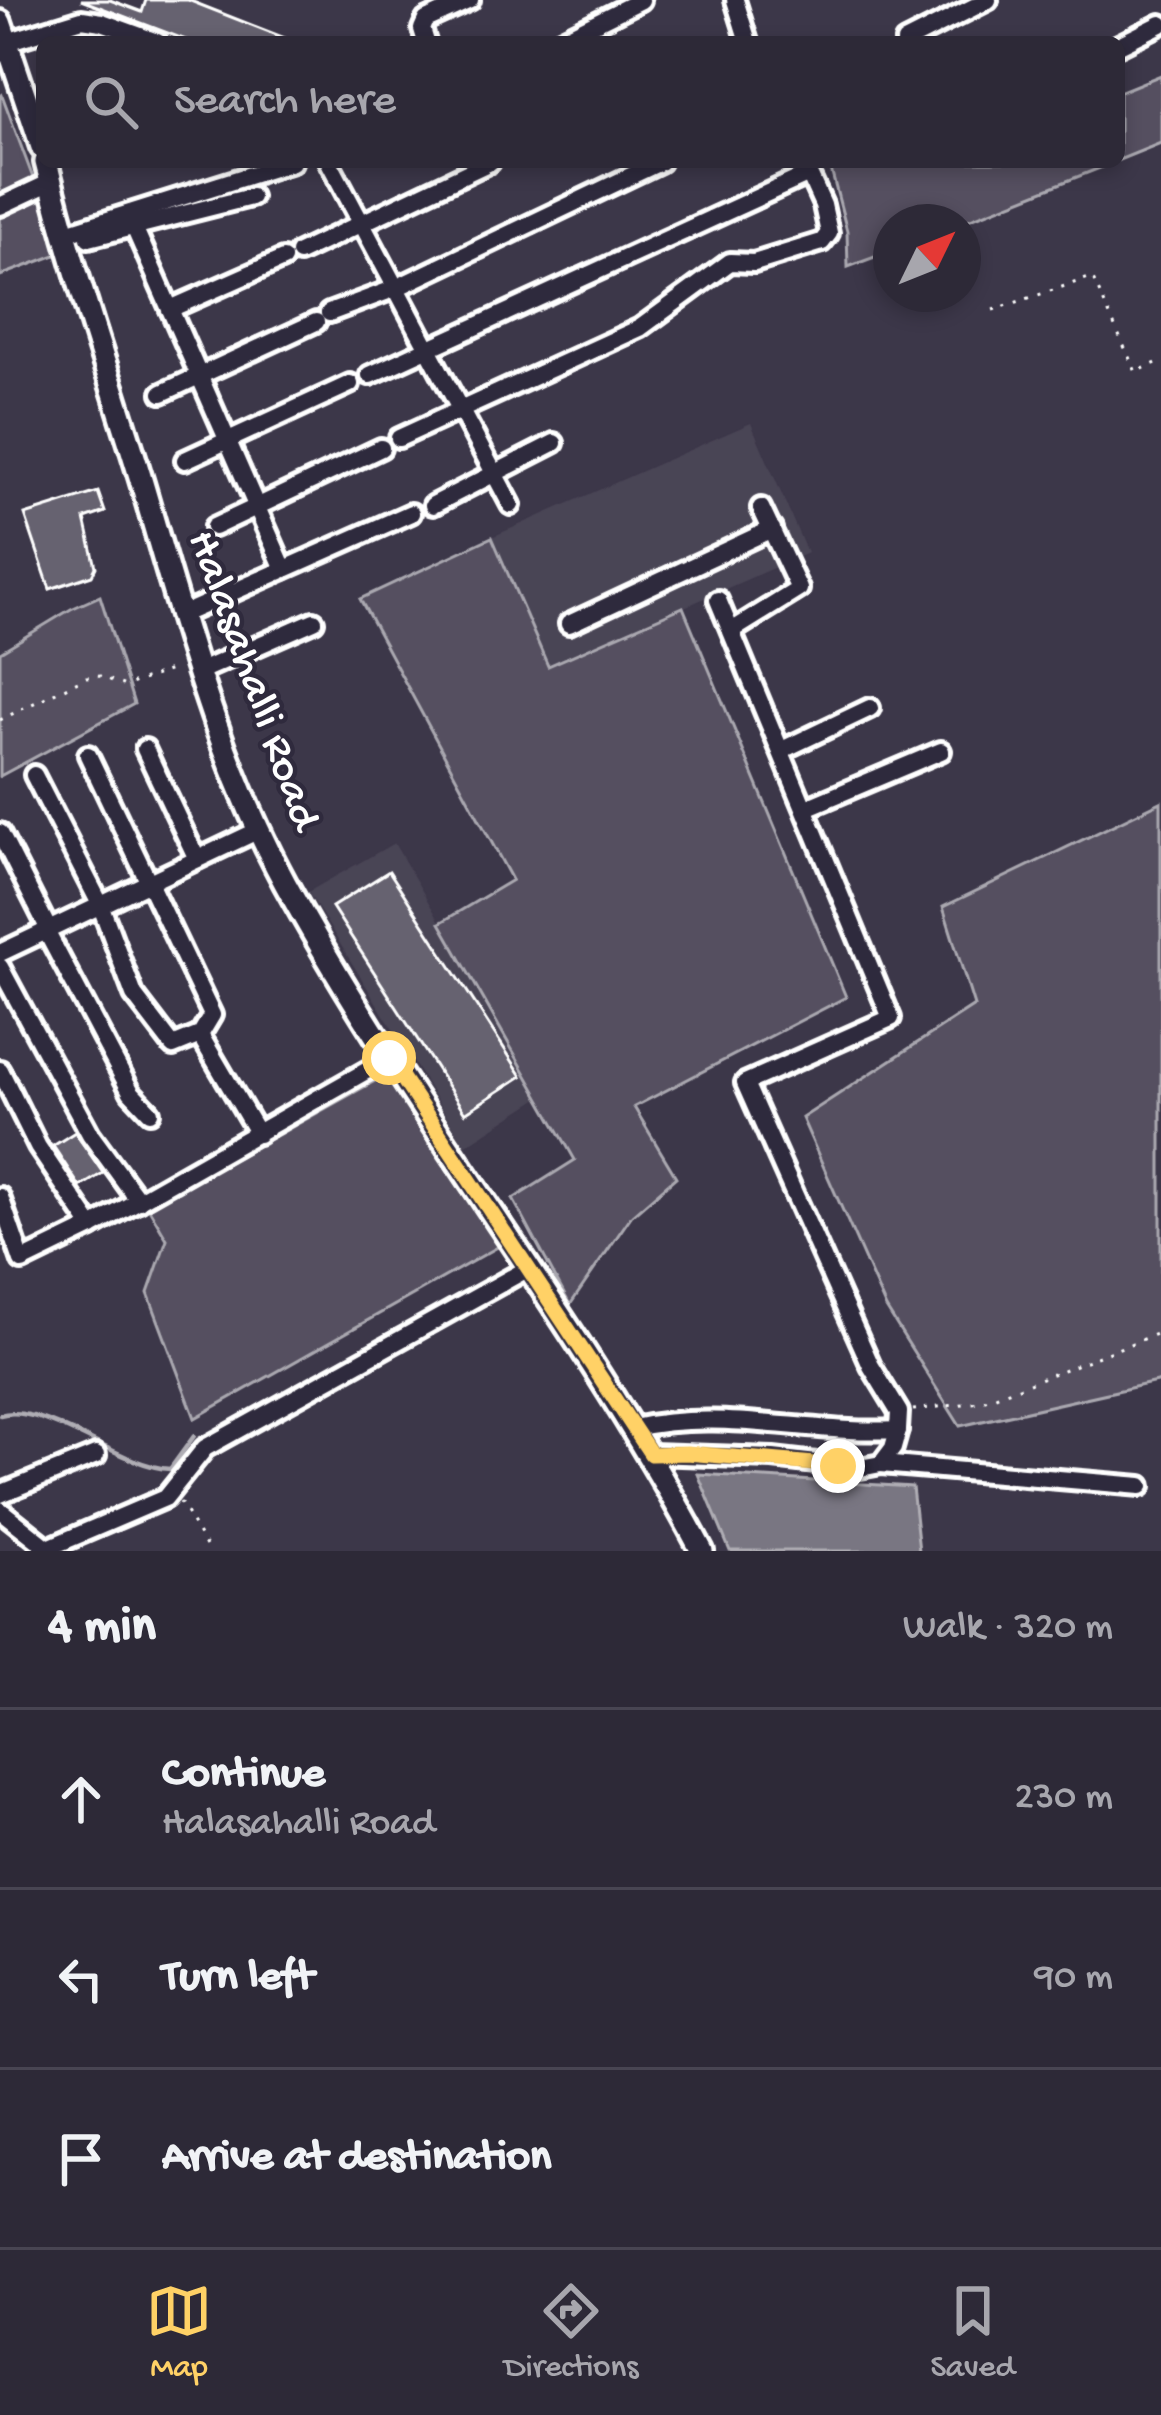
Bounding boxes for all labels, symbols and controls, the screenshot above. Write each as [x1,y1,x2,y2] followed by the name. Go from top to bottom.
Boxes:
[36,36,1125,168] search box
[78,69,144,135] icon: search
[174,76,396,129] text: Search here
[873,204,981,312] north arrow
[172,524,331,841] street label: Halasahalli Road
[362,1031,416,1085] route start
[811,1439,865,1493] route end
[48,1599,156,1659] text: 4 min
[903,1606,1113,1652] text: Walk · 320 m
[162,1749,325,1802] text: Continue
[48,1766,114,1832] icon: ahead
[1015,1776,1113,1822] text: 230 m
[162,1802,435,1848] text: Halasahalli Road
[48,1946,114,2012] icon: left
[162,1952,314,2005] text: Turn left
[1034,1956,1113,2002] text: 90 m
[48,2126,114,2192] icon: arrive
[162,2132,551,2185] text: Arrive at destination
[146,2278,212,2388] tab: Map
[504,2278,638,2388] tab: Directions
[930,2278,1015,2388] tab: Saved

